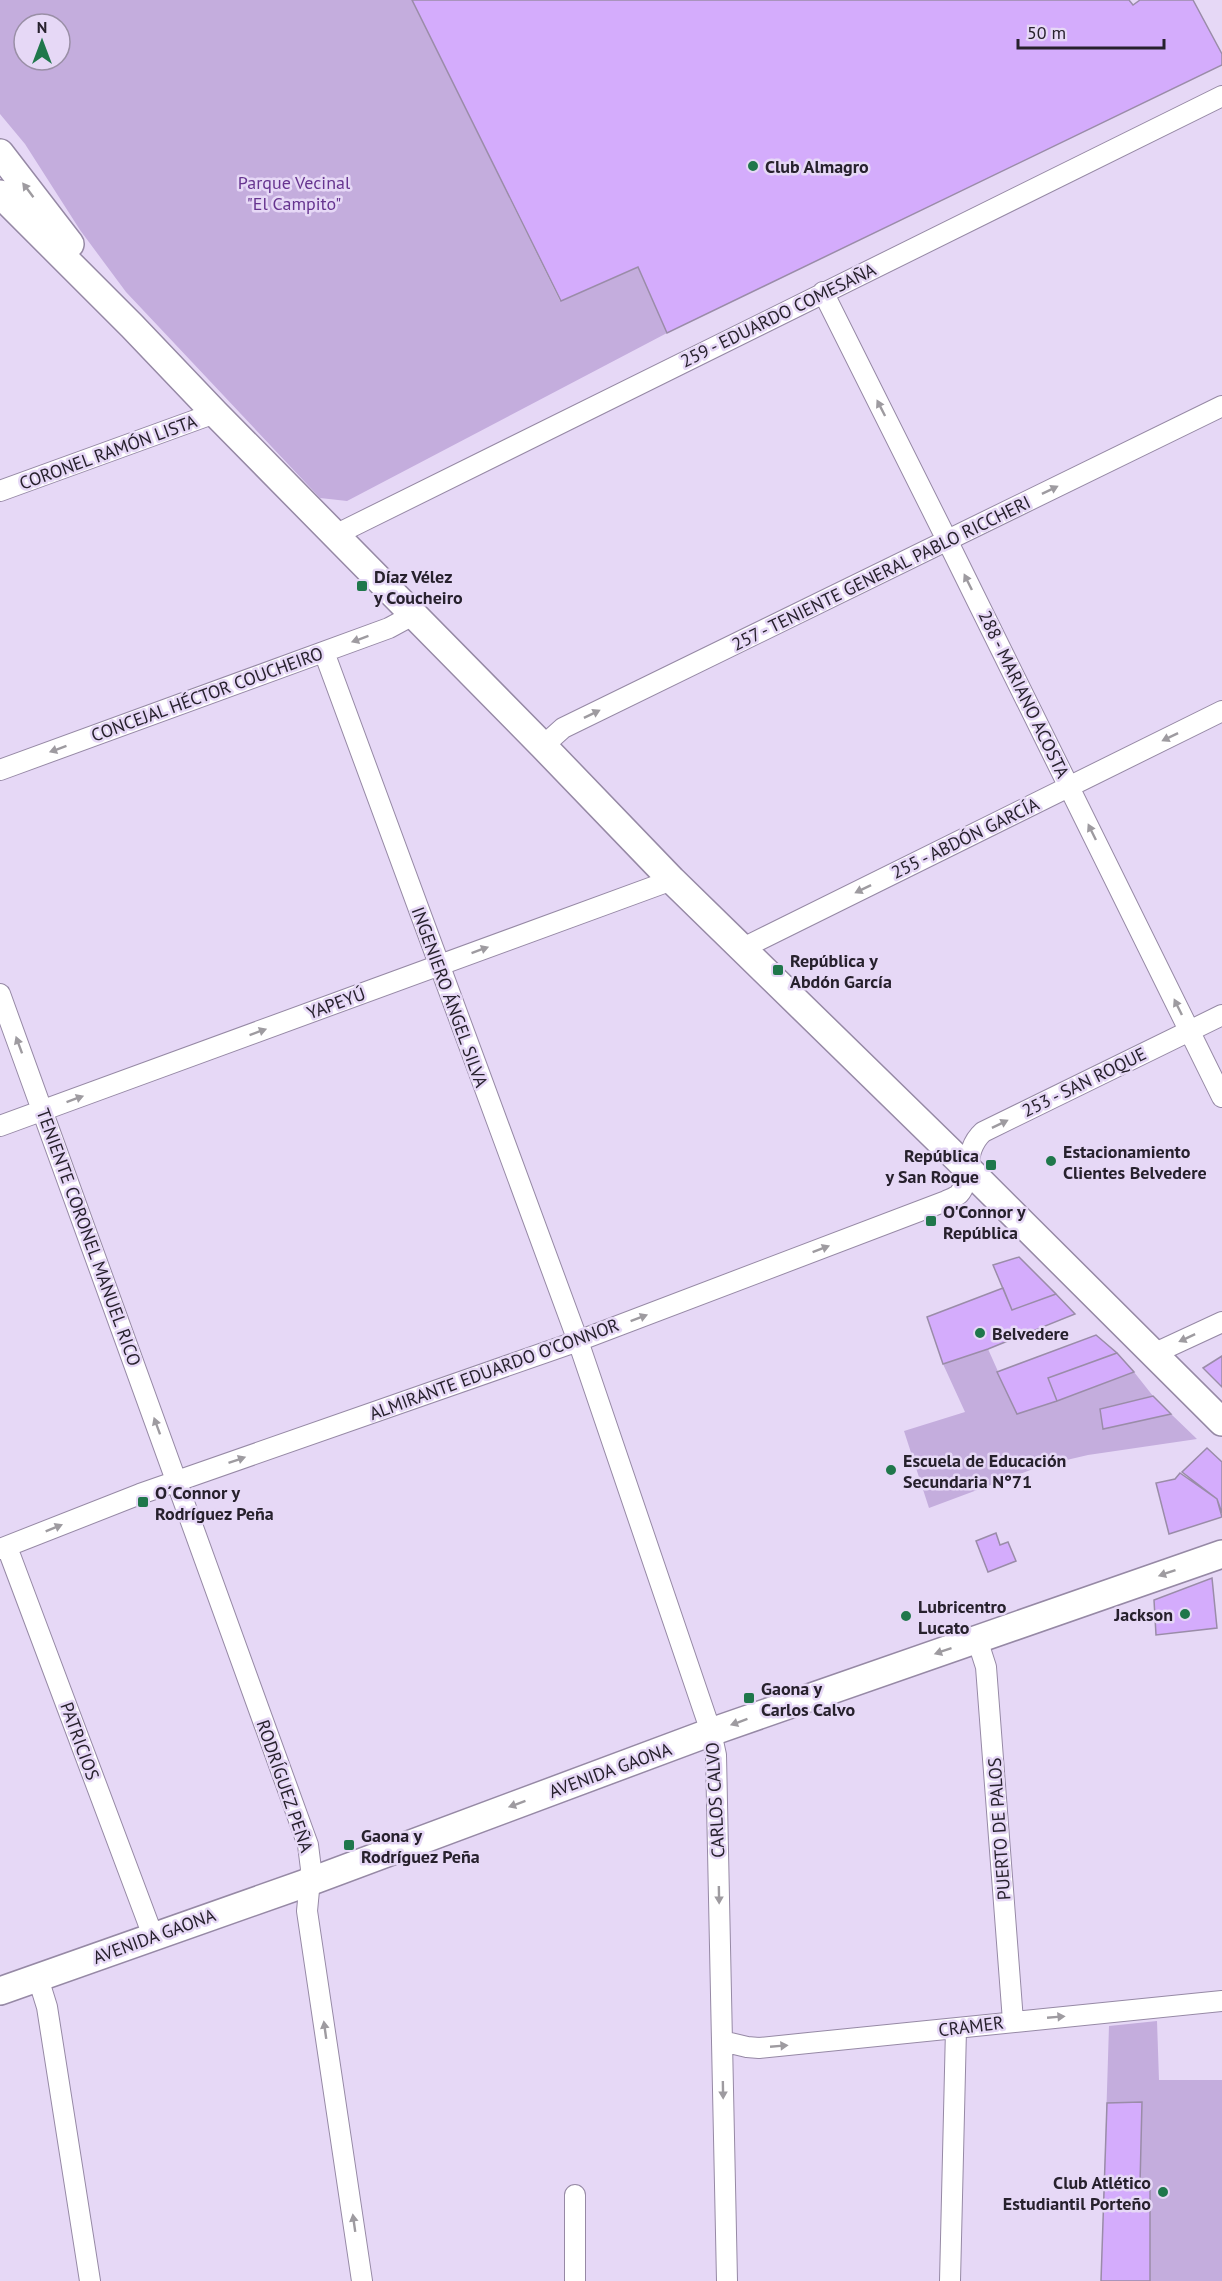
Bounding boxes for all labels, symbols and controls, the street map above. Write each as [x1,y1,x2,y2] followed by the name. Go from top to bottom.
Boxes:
[12,12,72,72] north arrow
[1018,12,1164,50] scale bar
[37,17,47,37] text: N
[1027,21,1066,44] text: 50 m
[765,155,869,178] place label: Club Almagro
[746,159,760,173] marker: Club Almagro
[238,171,351,215] park label: Parque Vecinal "El Campito"
[22,182,34,197] one-way arrow
[676,257,880,372] street label: 259 - EDUARDO COMESAÑA
[876,399,885,416] one-way arrow
[16,409,200,495] street label: CORONEL RAMÓN LISTA
[1041,485,1059,495] one-way arrow
[728,490,1034,656] street label: 257 - TENIENTE GENERAL PABLO RICCHERI
[373,565,463,609] place label: Díaz Vélez y Coucheiro
[963,573,973,590] one-way arrow
[355,579,369,593] marker: Díaz Vélez y Coucheiro
[973,606,1075,782] street label: 288 - MARIANO ACOSTA
[351,634,369,644] one-way arrow
[88,641,326,747] street label: CONCEJAL HÉCTOR COUCHEIRO
[583,709,600,719] one-way arrow
[1161,733,1178,742] one-way arrow
[49,744,67,754] one-way arrow
[887,792,1043,884] street label: 255 - ABDÓN GARCÍA
[1087,823,1097,841] one-way arrow
[854,884,871,893] one-way arrow
[407,904,494,1091] street label: INGENIERO ÁNGEL SILVA
[471,945,489,955] one-way arrow
[790,949,892,993] place label: República y Abdón García
[771,963,785,977] marker: República y Abdón García
[303,982,369,1024] street label: YAPEYÚ
[1173,998,1183,1015] one-way arrow
[249,1027,267,1036] one-way arrow
[13,1036,23,1054] one-way arrow
[1018,1042,1150,1122] street label: 253 - SAN ROQUE
[66,1094,84,1104] one-way arrow
[32,1105,146,1369] street label: TENIENTE CORONEL MANUEL RICO
[991,1119,1008,1129] one-way arrow
[1063,1140,1207,1184] place label: Estacionamiento Clientes Belvedere
[885,1144,979,1188] place label: República y San Roque
[1044,1154,1058,1168] marker: Estacionamiento Clientes Belvedere
[984,1158,998,1172] marker: República y San Roque
[943,1200,1026,1244] place label: O'Connor y República
[924,1214,938,1228] marker: O'Connor y República
[812,1244,830,1253] one-way arrow
[630,1312,648,1322] one-way arrow
[366,1313,622,1425] street label: ALMIRANTE EDUARDO O'CONNOR
[992,1322,1069,1345] place label: Belvedere
[973,1326,987,1340] marker: Belvedere
[1179,1334,1196,1343] one-way arrow
[152,1417,162,1435] one-way arrow
[903,1449,1066,1493] place label: Escuela de Educación Secundaria N°71
[228,1454,246,1464] one-way arrow
[884,1463,898,1477] marker: Escuela de Educación Secundaria N°71
[155,1481,274,1525] place label: O´Connor y Rodríguez Peña
[136,1495,150,1509] marker: O´Connor y Rodríguez Peña
[46,1523,64,1533] one-way arrow
[1158,1569,1176,1578] one-way arrow
[918,1595,1007,1639] place label: Lubricentro Lucato
[1113,1603,1173,1626] place label: Jackson
[1178,1607,1192,1621] marker: Jackson
[899,1609,913,1623] marker: Lubricentro Lucato
[934,1646,952,1656] one-way arrow
[761,1677,856,1721] place label: Gaona y Carlos Calvo
[742,1691,756,1705] marker: Gaona y Carlos Calvo
[55,1699,105,1783] street label: PATRICIOS
[252,1717,319,1856] street label: RODRÍGUEZ PEÑA
[730,1717,748,1727] one-way arrow
[545,1737,675,1803] street label: AVENIDA GAONA
[700,1742,730,1858] street label: CARLOS CALVO
[983,1757,1015,1901] street label: PUERTO DE PALOS
[508,1800,526,1810] one-way arrow
[361,1824,480,1868] place label: Gaona y Rodríguez Peña
[342,1838,356,1852] marker: Gaona y Rodríguez Peña
[714,1885,724,1904] one-way arrow
[89,1903,219,1969] street label: AVENIDA GAONA
[937,2011,1005,2041] street label: CRAMER
[1047,2012,1066,2022] one-way arrow
[321,2021,330,2040] one-way arrow
[770,2041,789,2051] one-way arrow
[718,2080,727,2099] one-way arrow
[1003,2171,1151,2215] place label: Club Atlético Estudiantil Porteño
[1156,2185,1170,2199] marker: Club Atlético Estudiantil Porteño
[349,2214,358,2233] one-way arrow

